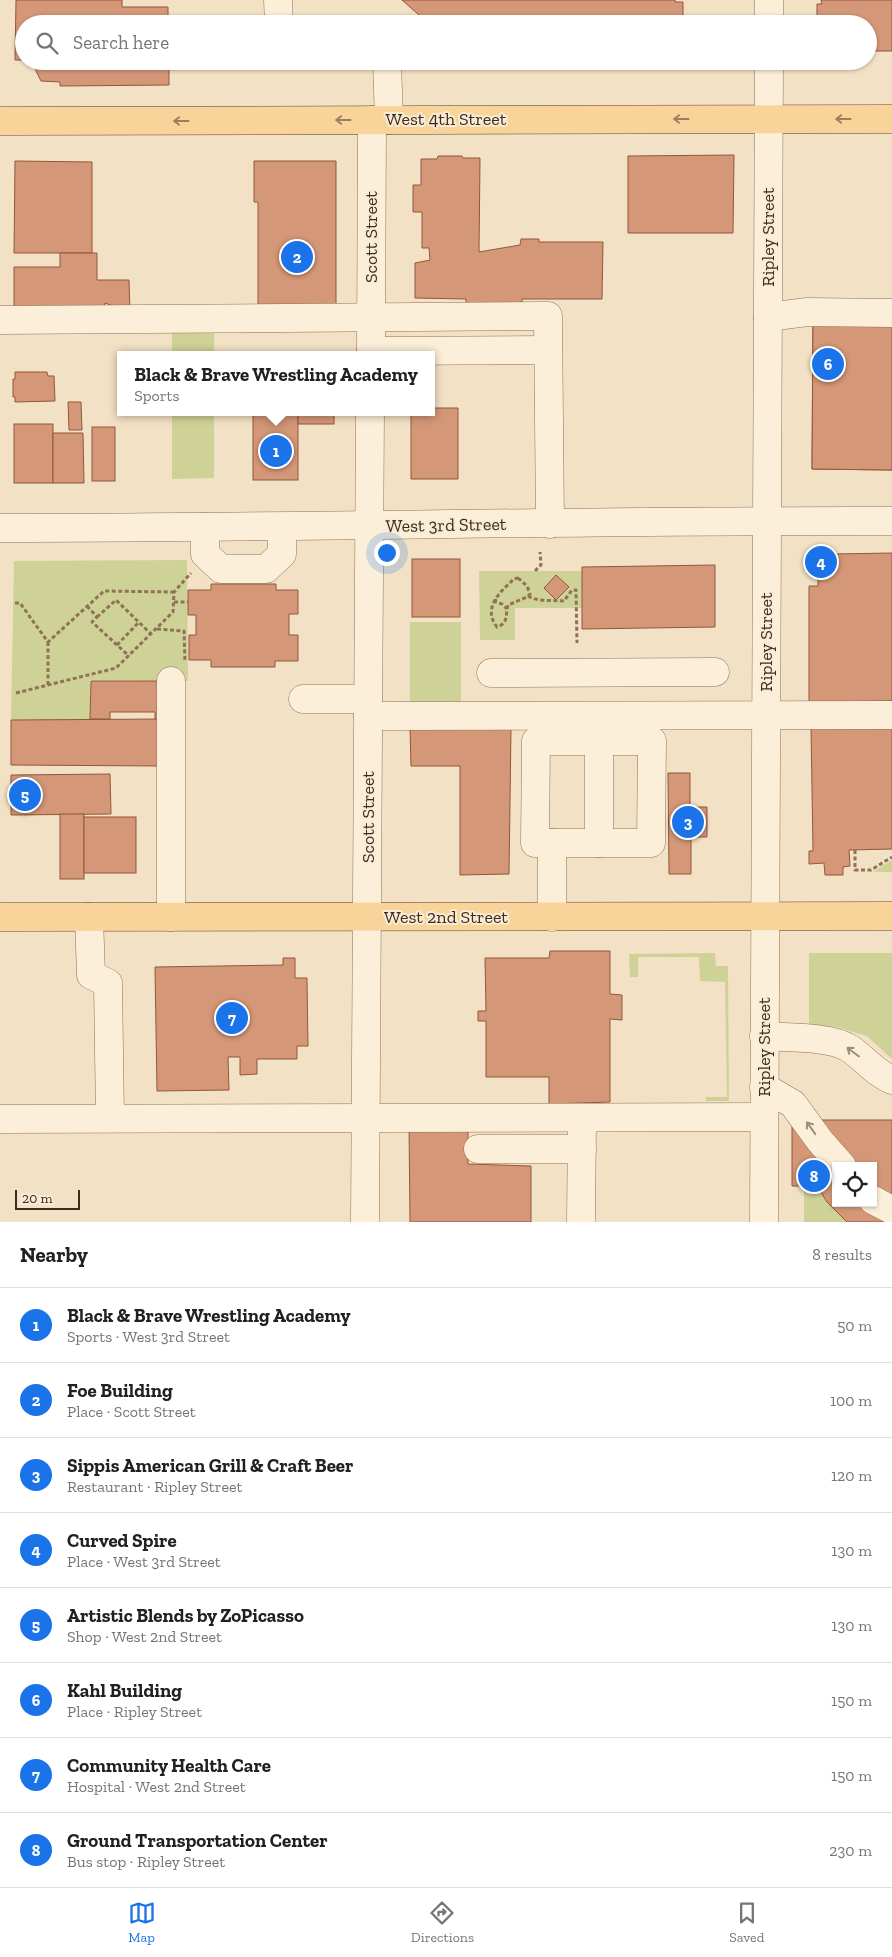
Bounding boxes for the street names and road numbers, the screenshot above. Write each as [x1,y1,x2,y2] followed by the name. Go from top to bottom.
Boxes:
[386,108,507,130] street label: West 4th Street
[757,187,779,287] street label: Ripley Street
[360,191,382,283] street label: Scott Street
[385,513,507,537] street label: West 3rd Street
[755,592,777,692] street label: Ripley Street
[357,771,379,863] street label: Scott Street
[384,906,508,928] street label: West 2nd Street
[753,997,775,1097] street label: Ripley Street

